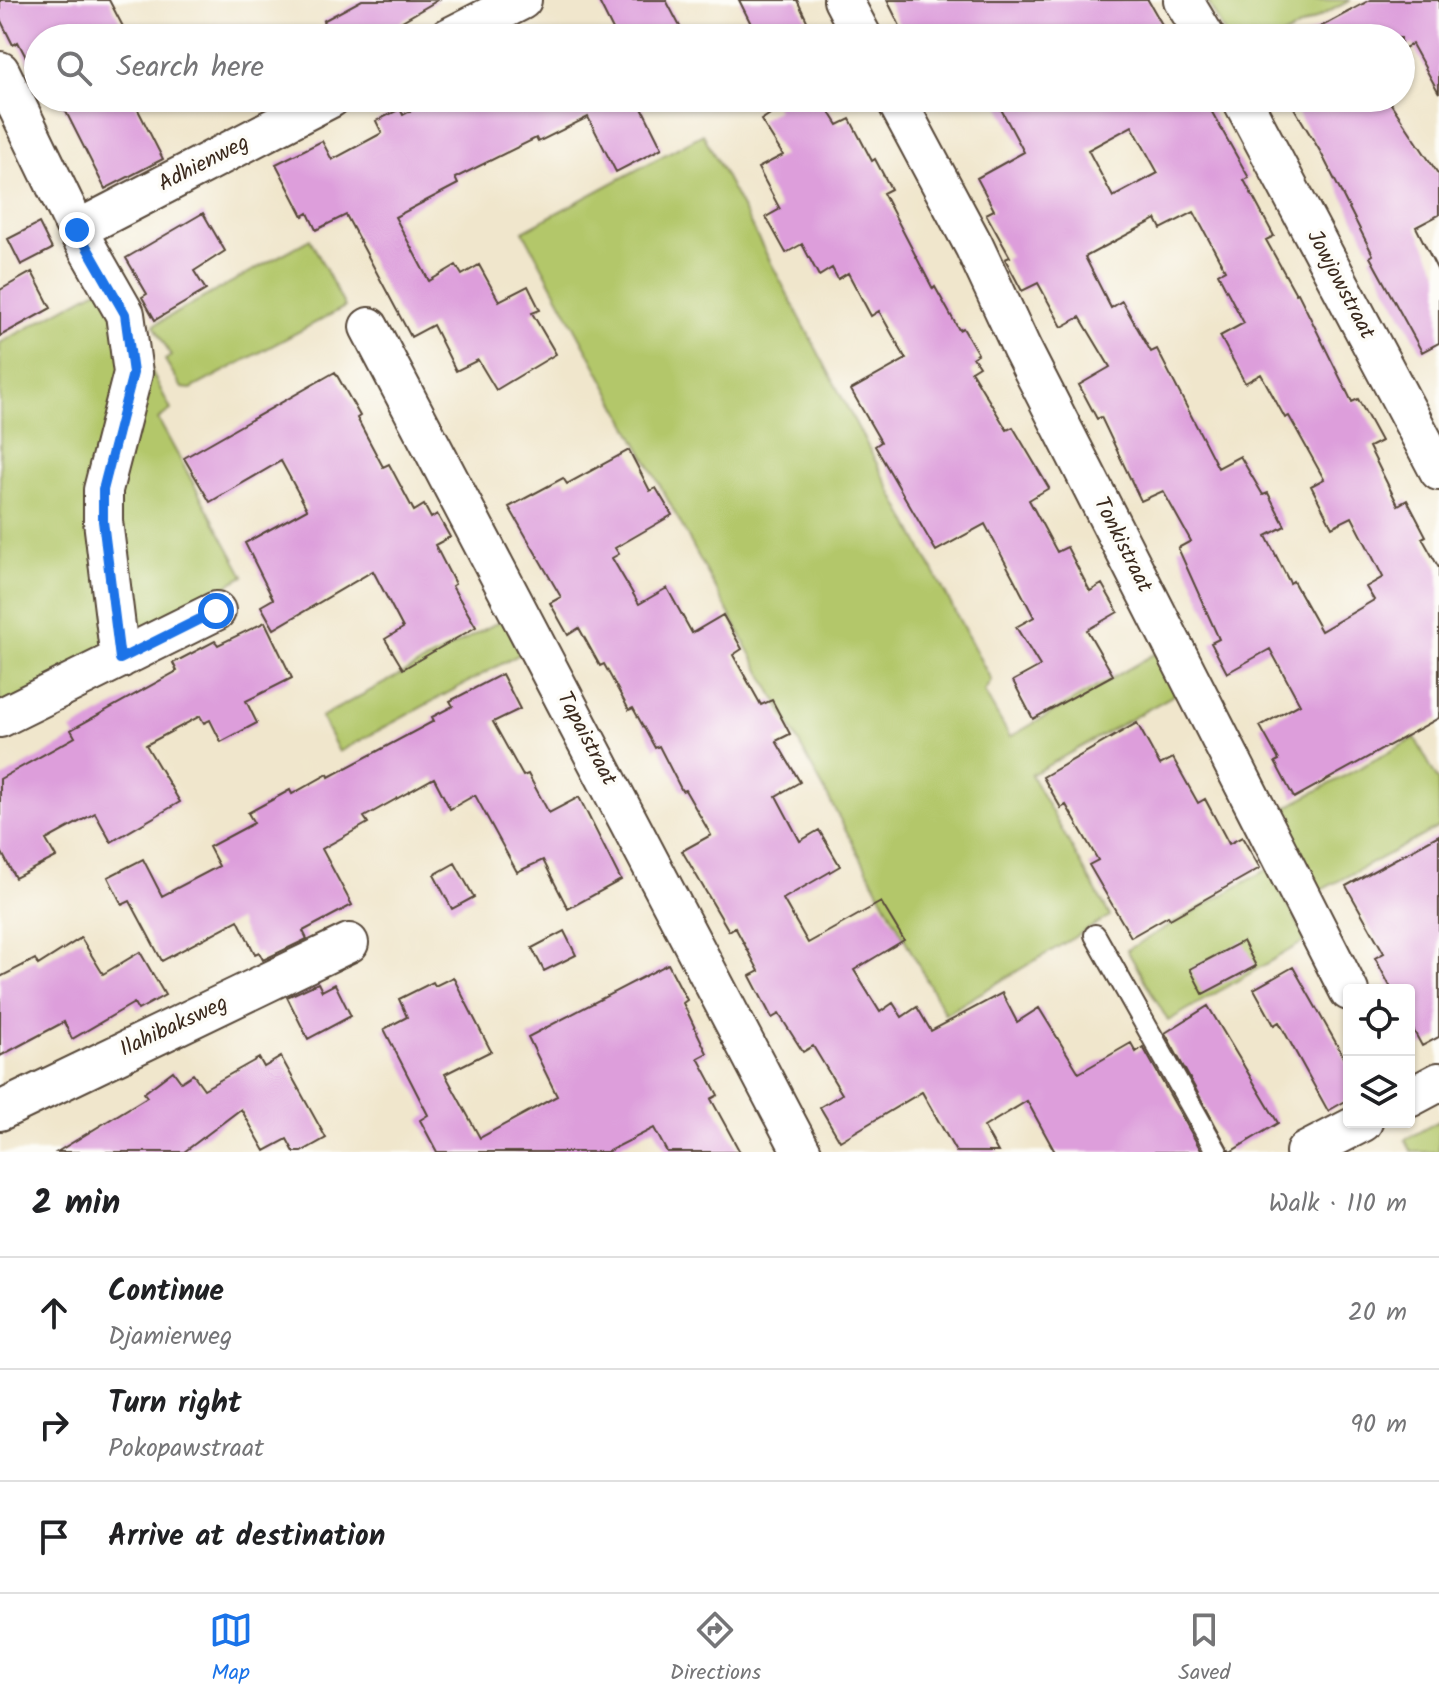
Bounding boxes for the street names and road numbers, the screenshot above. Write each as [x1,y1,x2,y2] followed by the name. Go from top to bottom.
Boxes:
[152,126,256,202] street label: Adhienweg
[1296,224,1384,347] street label: Jowjowstraat
[1083,491,1161,599] street label: Tonkistraat
[546,686,626,793] street label: Tapaistraat
[114,987,234,1067] street label: Ilahibaksweg

